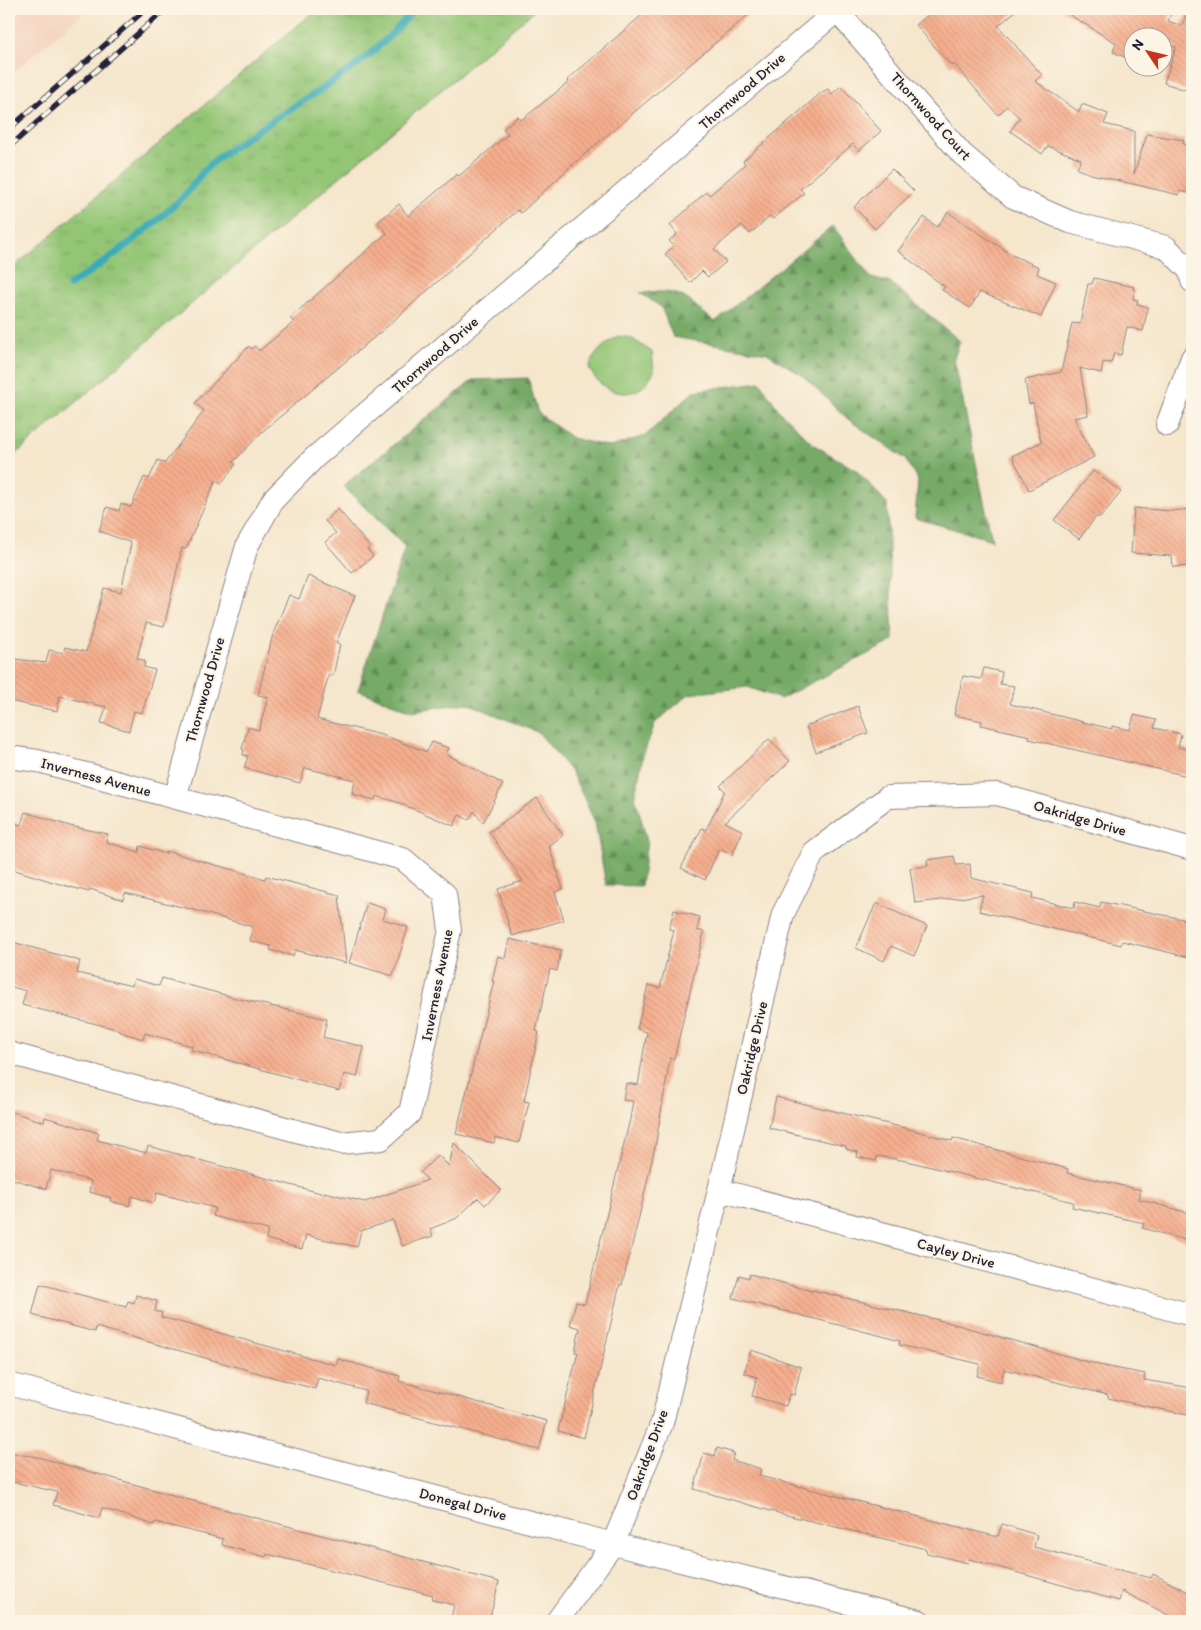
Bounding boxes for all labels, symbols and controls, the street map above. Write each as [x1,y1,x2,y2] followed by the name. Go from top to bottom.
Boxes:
[1124,28,1174,78] north arrow
[1128,36,1147,54] text: N
[695,48,789,134] street label: Thornwood Drive
[887,68,975,164] street label: Thornwood Court
[388,312,482,398] street label: Thornwood Drive
[181,635,229,745] street label: Thornwood Drive
[39,754,153,800] street label: Inverness Avenue
[1031,796,1129,840] street label: Oakridge Drive
[417,928,457,1042] street label: Inverness Avenue
[732,999,772,1097] street label: Oakridge Drive
[915,1234,997,1272] street label: Cayley Drive
[622,1407,672,1503] street label: Oakridge Drive
[417,1484,509,1524] street label: Donegal Drive

